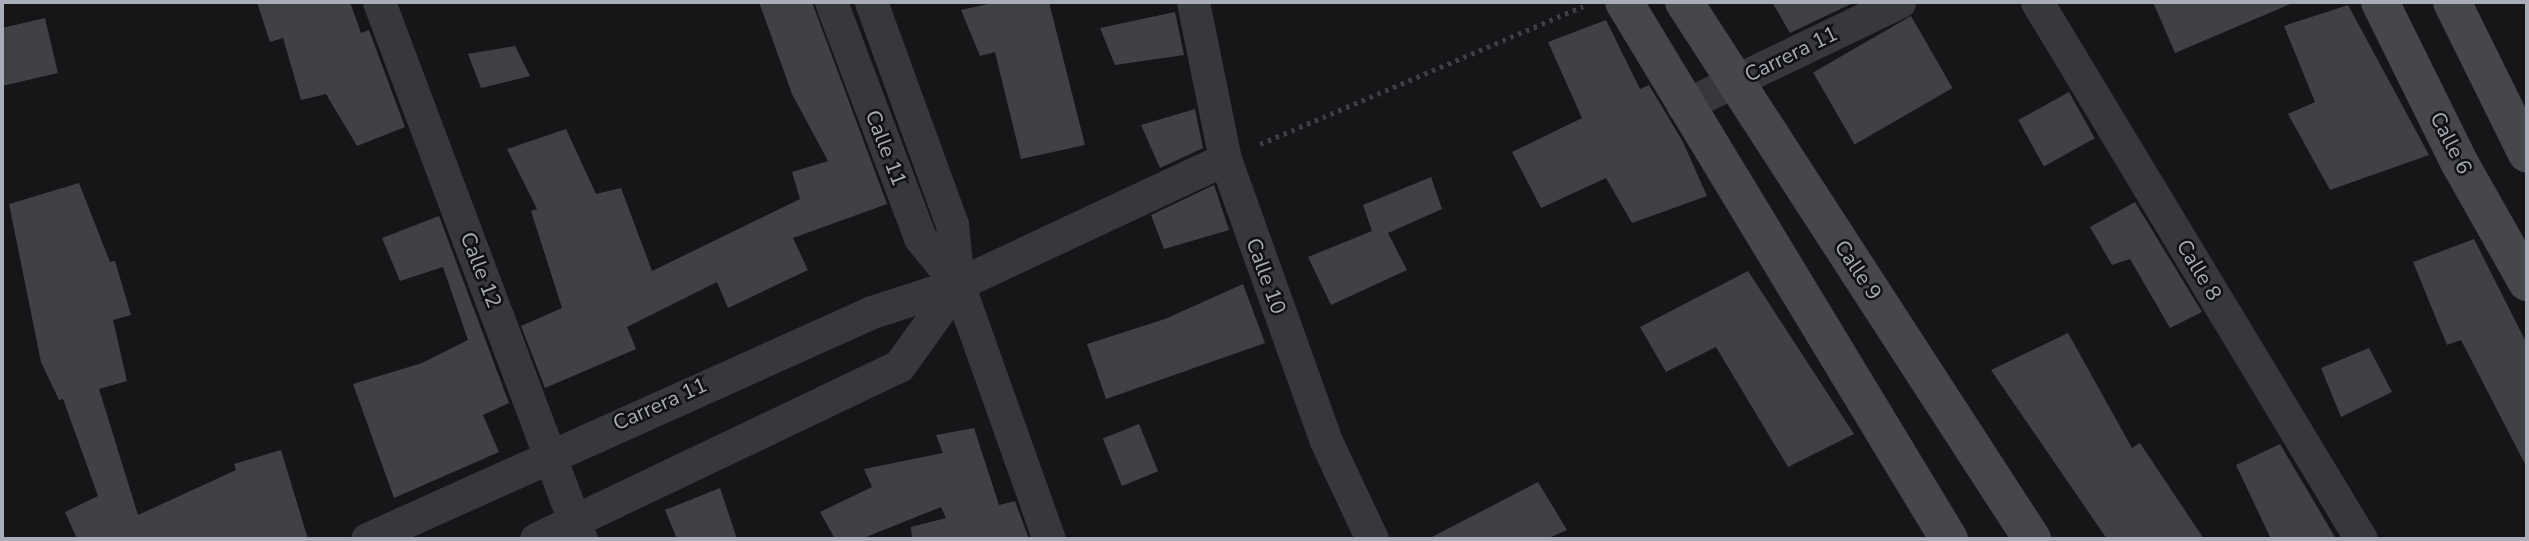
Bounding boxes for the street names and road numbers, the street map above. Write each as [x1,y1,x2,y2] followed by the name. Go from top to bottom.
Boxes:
[1740,21,1842,87] street label: Carrera 11
[860,107,912,189] street label: Calle 11
[2425,108,2477,178] street label: Calle 6
[455,229,507,311] street label: Calle 12
[1241,235,1291,317] street label: Calle 10
[1829,235,1887,305] street label: Calle 9
[2171,235,2227,305] street label: Calle 8
[609,372,711,436] street label: Carrera 11

